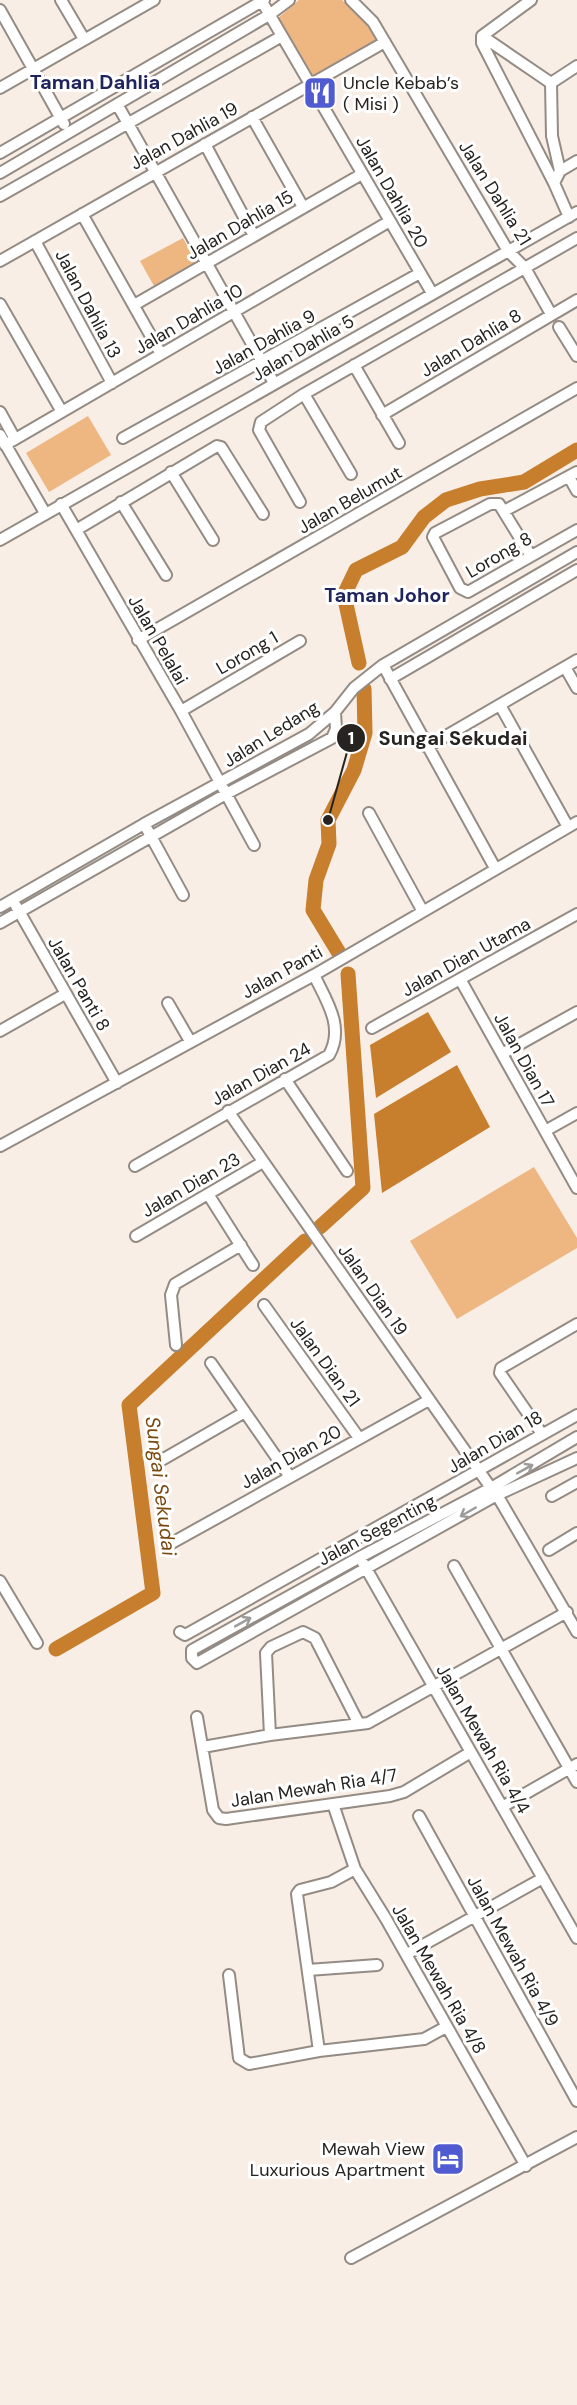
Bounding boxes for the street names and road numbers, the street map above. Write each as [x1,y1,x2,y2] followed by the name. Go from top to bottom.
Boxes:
[126,96,242,176] street label: Jalan Dahlia 19
[350,132,434,252] street label: Jalan Dahlia 20
[453,136,537,250] street label: Jalan Dahlia 21
[182,185,298,265] street label: Jalan Dahlia 15
[49,246,127,362] street label: Jalan Dahlia 13
[131,278,247,360] street label: Jalan Dahlia 10
[416,303,526,383] street label: Jalan Dahlia 8
[208,304,320,380] street label: Jalan Dahlia 9
[248,309,358,387] street label: Jalan Dahlia 5
[294,460,406,540] street label: Jalan Belumut
[461,526,537,584] street label: Lorong 8
[123,591,193,689] street label: Jalan Pelalai
[212,626,282,680] street label: Lorong 1
[219,695,323,773] street label: Jalan Ledang
[397,912,535,1002] street label: Jalan Dian Utama
[42,933,116,1035] street label: Jalan Panti 8
[237,940,327,1004] street label: Jalan Panti
[488,1008,560,1112] street label: Jalan Dian 17
[207,1037,315,1111] street label: Jalan Dian 24
[137,1147,245,1223] street label: Jalan Dian 23
[333,1240,413,1340] street label: Jalan Dian 19
[284,1312,366,1412] street label: Jalan Dian 21
[443,1405,547,1479] street label: Jalan Dian 18
[236,1419,346,1495] street label: Jalan Dian 20
[314,1489,440,1571] street label: Jalan Segenting
[431,1660,536,1818] street label: Jalan Mewah Ria 4/4
[229,1763,399,1813] street label: Jalan Mewah Ria 4/7
[461,1871,565,2031] street label: Jalan Mewah Ria 4/9
[386,1900,492,2058] street label: Jalan Mewah Ria 4/8

